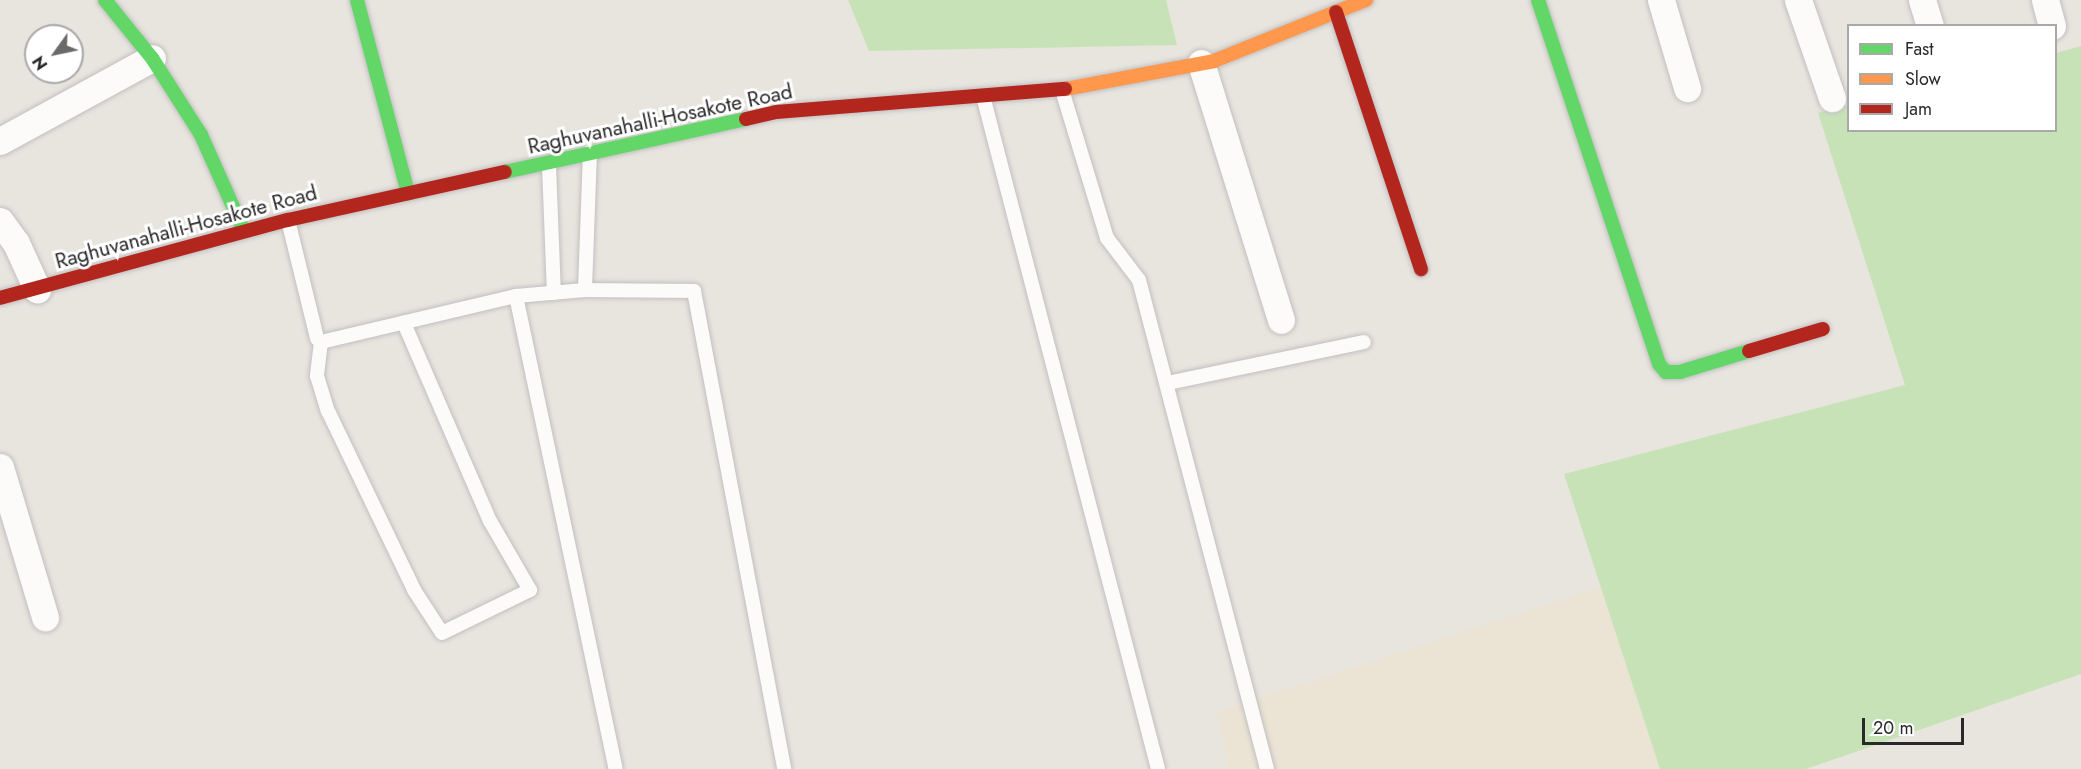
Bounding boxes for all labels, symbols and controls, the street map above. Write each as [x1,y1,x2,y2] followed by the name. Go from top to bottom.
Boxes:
[24,24,84,84] north arrow
[1847,24,2057,132] legend
[1905,36,1934,62] text: Fast
[27,51,53,75] text: N
[1905,66,1941,92] text: Slow
[525,79,795,159] street label: Raghuvanahalli-Hosakote Road
[1905,96,1932,122] text: Jam
[52,180,320,274] street label: Raghuvanahalli-Hosakote Road
[1865,706,1967,744] scale bar
[1873,715,1913,741] text: 20 m

